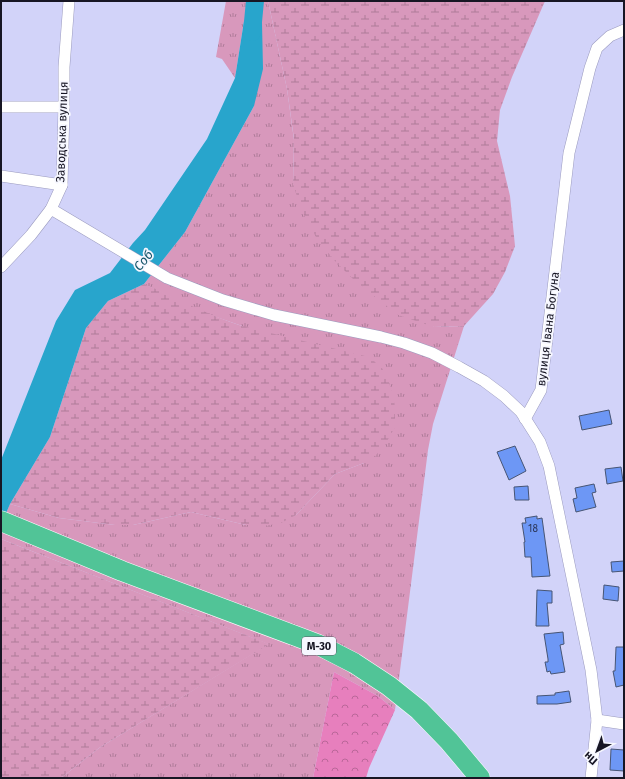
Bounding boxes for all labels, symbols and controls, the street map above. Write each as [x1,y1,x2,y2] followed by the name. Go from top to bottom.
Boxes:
[53,81,71,183] street label: Заводська вулиця
[131,247,156,274] water label: Соб
[534,271,562,387] street label: вулиця Івана Богуна
[528,523,538,535] house number: 18
[302,637,336,655] road number: М-30
[577,731,617,771] north arrow
[581,749,600,768] text: Пн

